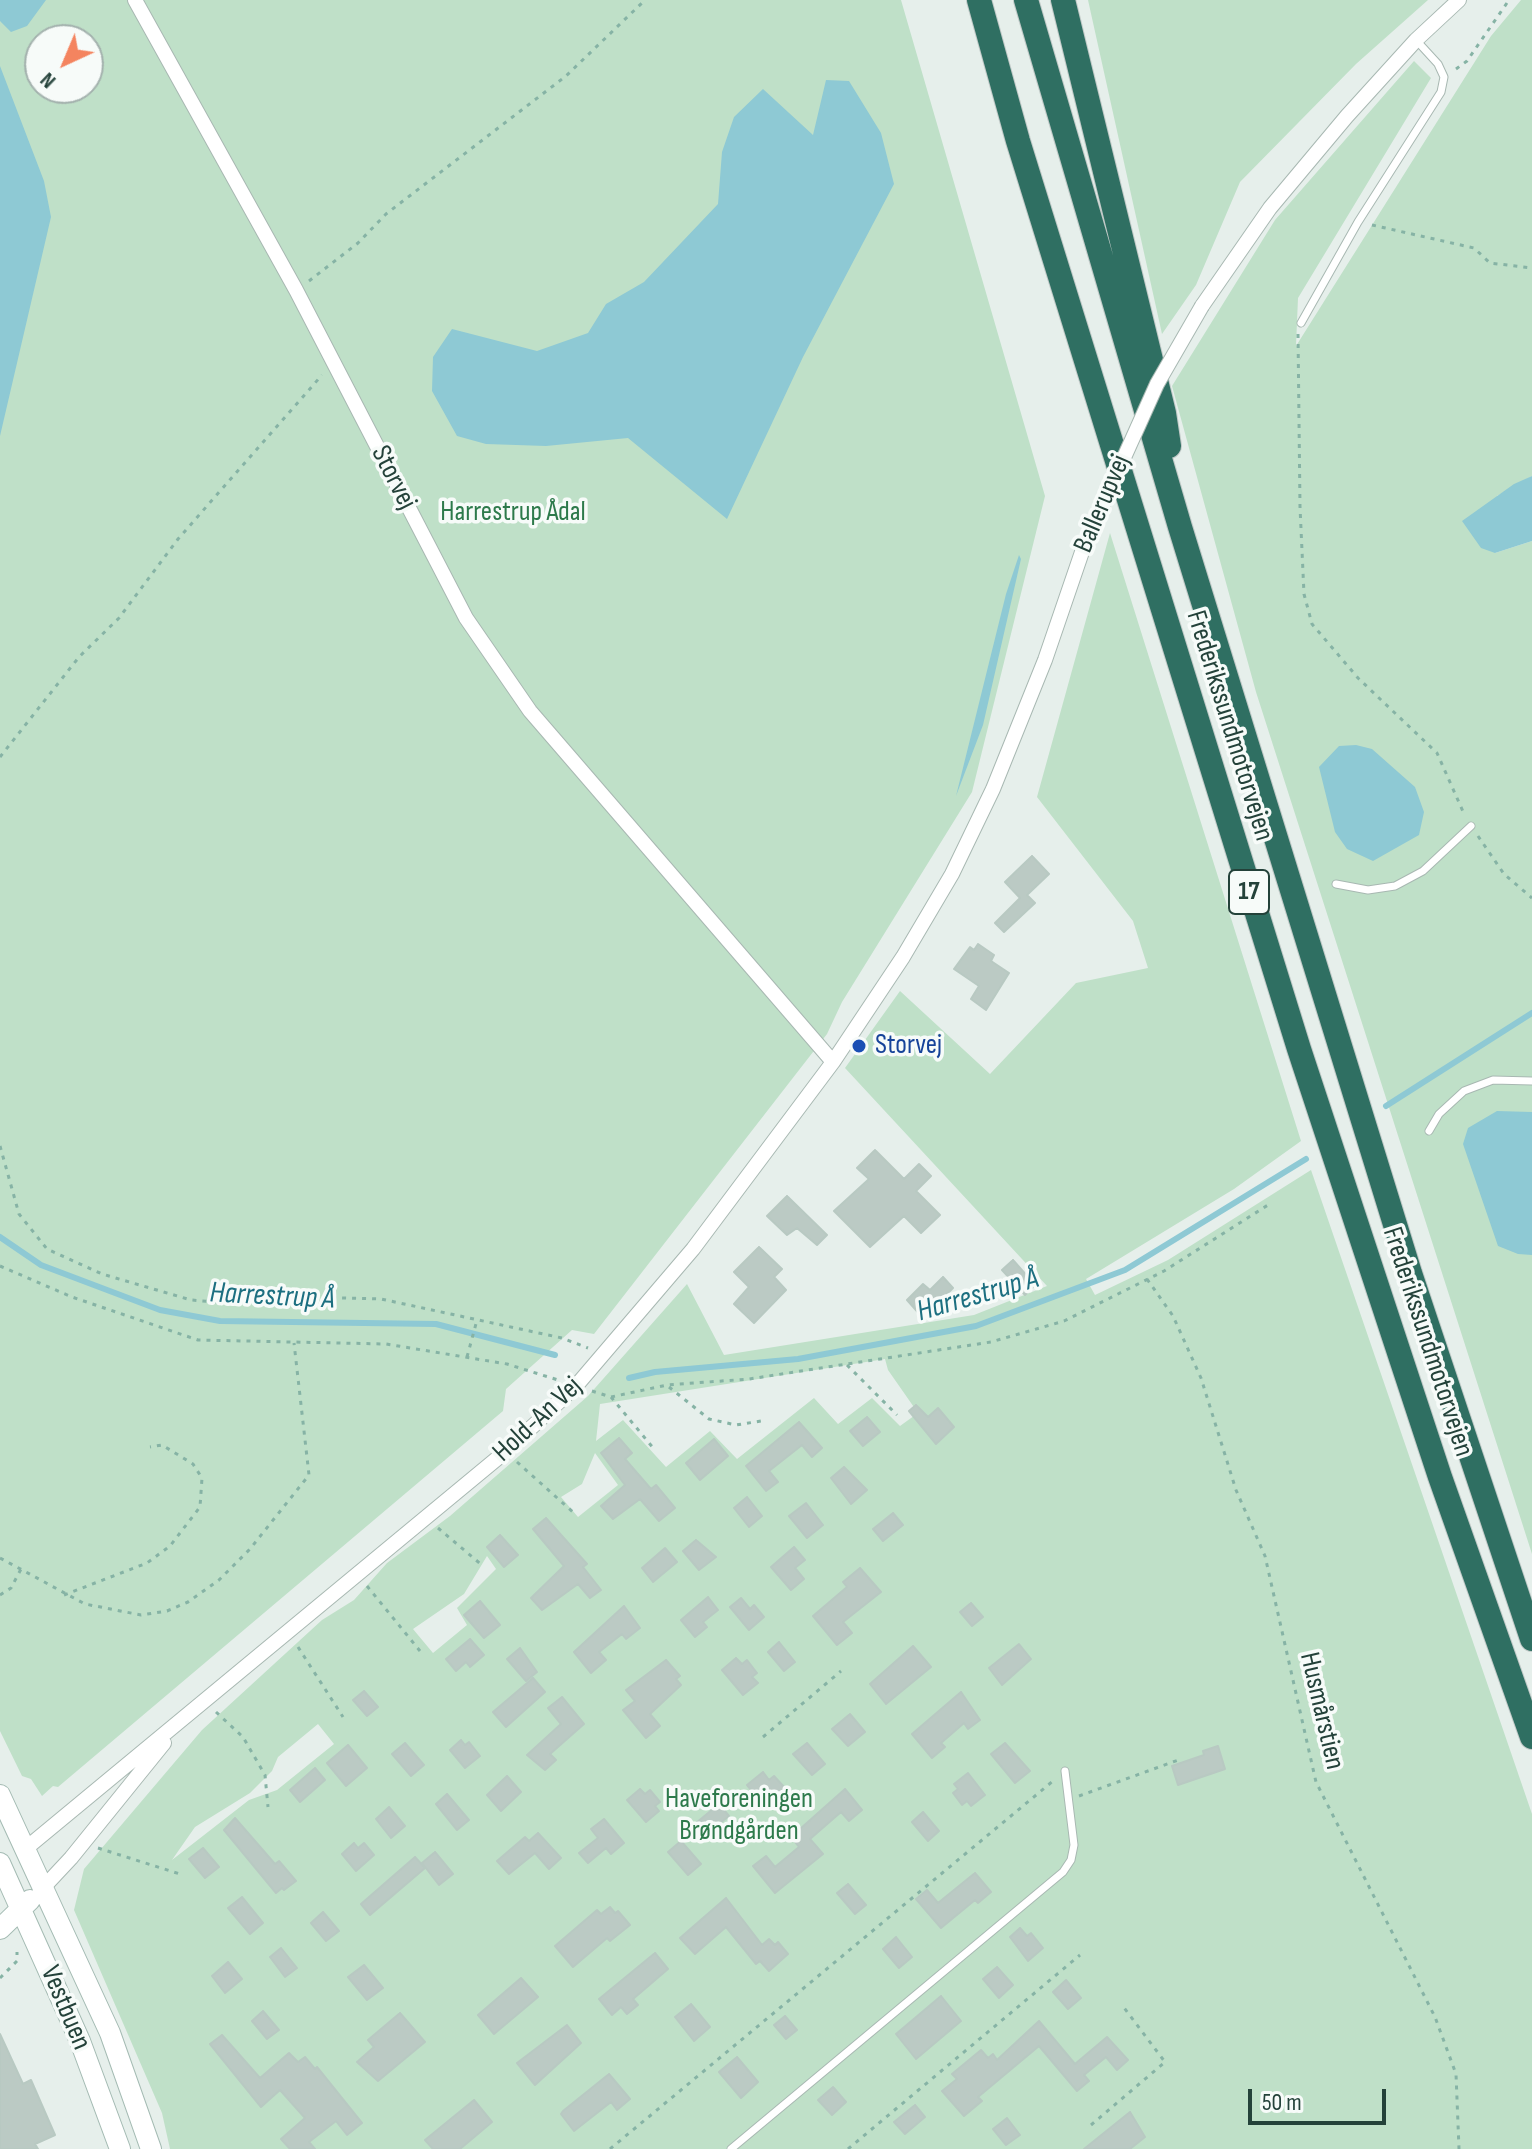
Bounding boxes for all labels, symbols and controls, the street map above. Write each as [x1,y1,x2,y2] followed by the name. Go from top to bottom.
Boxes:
[24,24,104,104] north arrow
[35,66,62,94] text: N
[363,440,423,516] street label: Storvej
[1067,450,1139,558] street label: Ballerupvej
[440,496,586,530] park label: Harrestrup Ådal
[1178,607,1280,845] street label: Frederikssundmotorvejen
[1229,870,1269,914] road number: 17
[875,1029,942,1063] place label: Storvej
[850,1037,868,1055] marker: Storvej
[1374,1223,1480,1461] street label: Frederikssundmotorvejen
[913,1261,1043,1331] water label: Harrestrup Å
[209,1276,335,1318] water label: Harrestrup Å
[487,1370,589,1470] street label: Hold-An Vej
[1291,1649,1351,1773] street label: Husmårstien
[665,1783,813,1849] park label: Haveforeningen Brøndgården
[32,1961,98,2055] street label: Vestbuen
[1252,2073,1390,2123] scale bar
[1262,2088,1302,2117] text: 50 m

